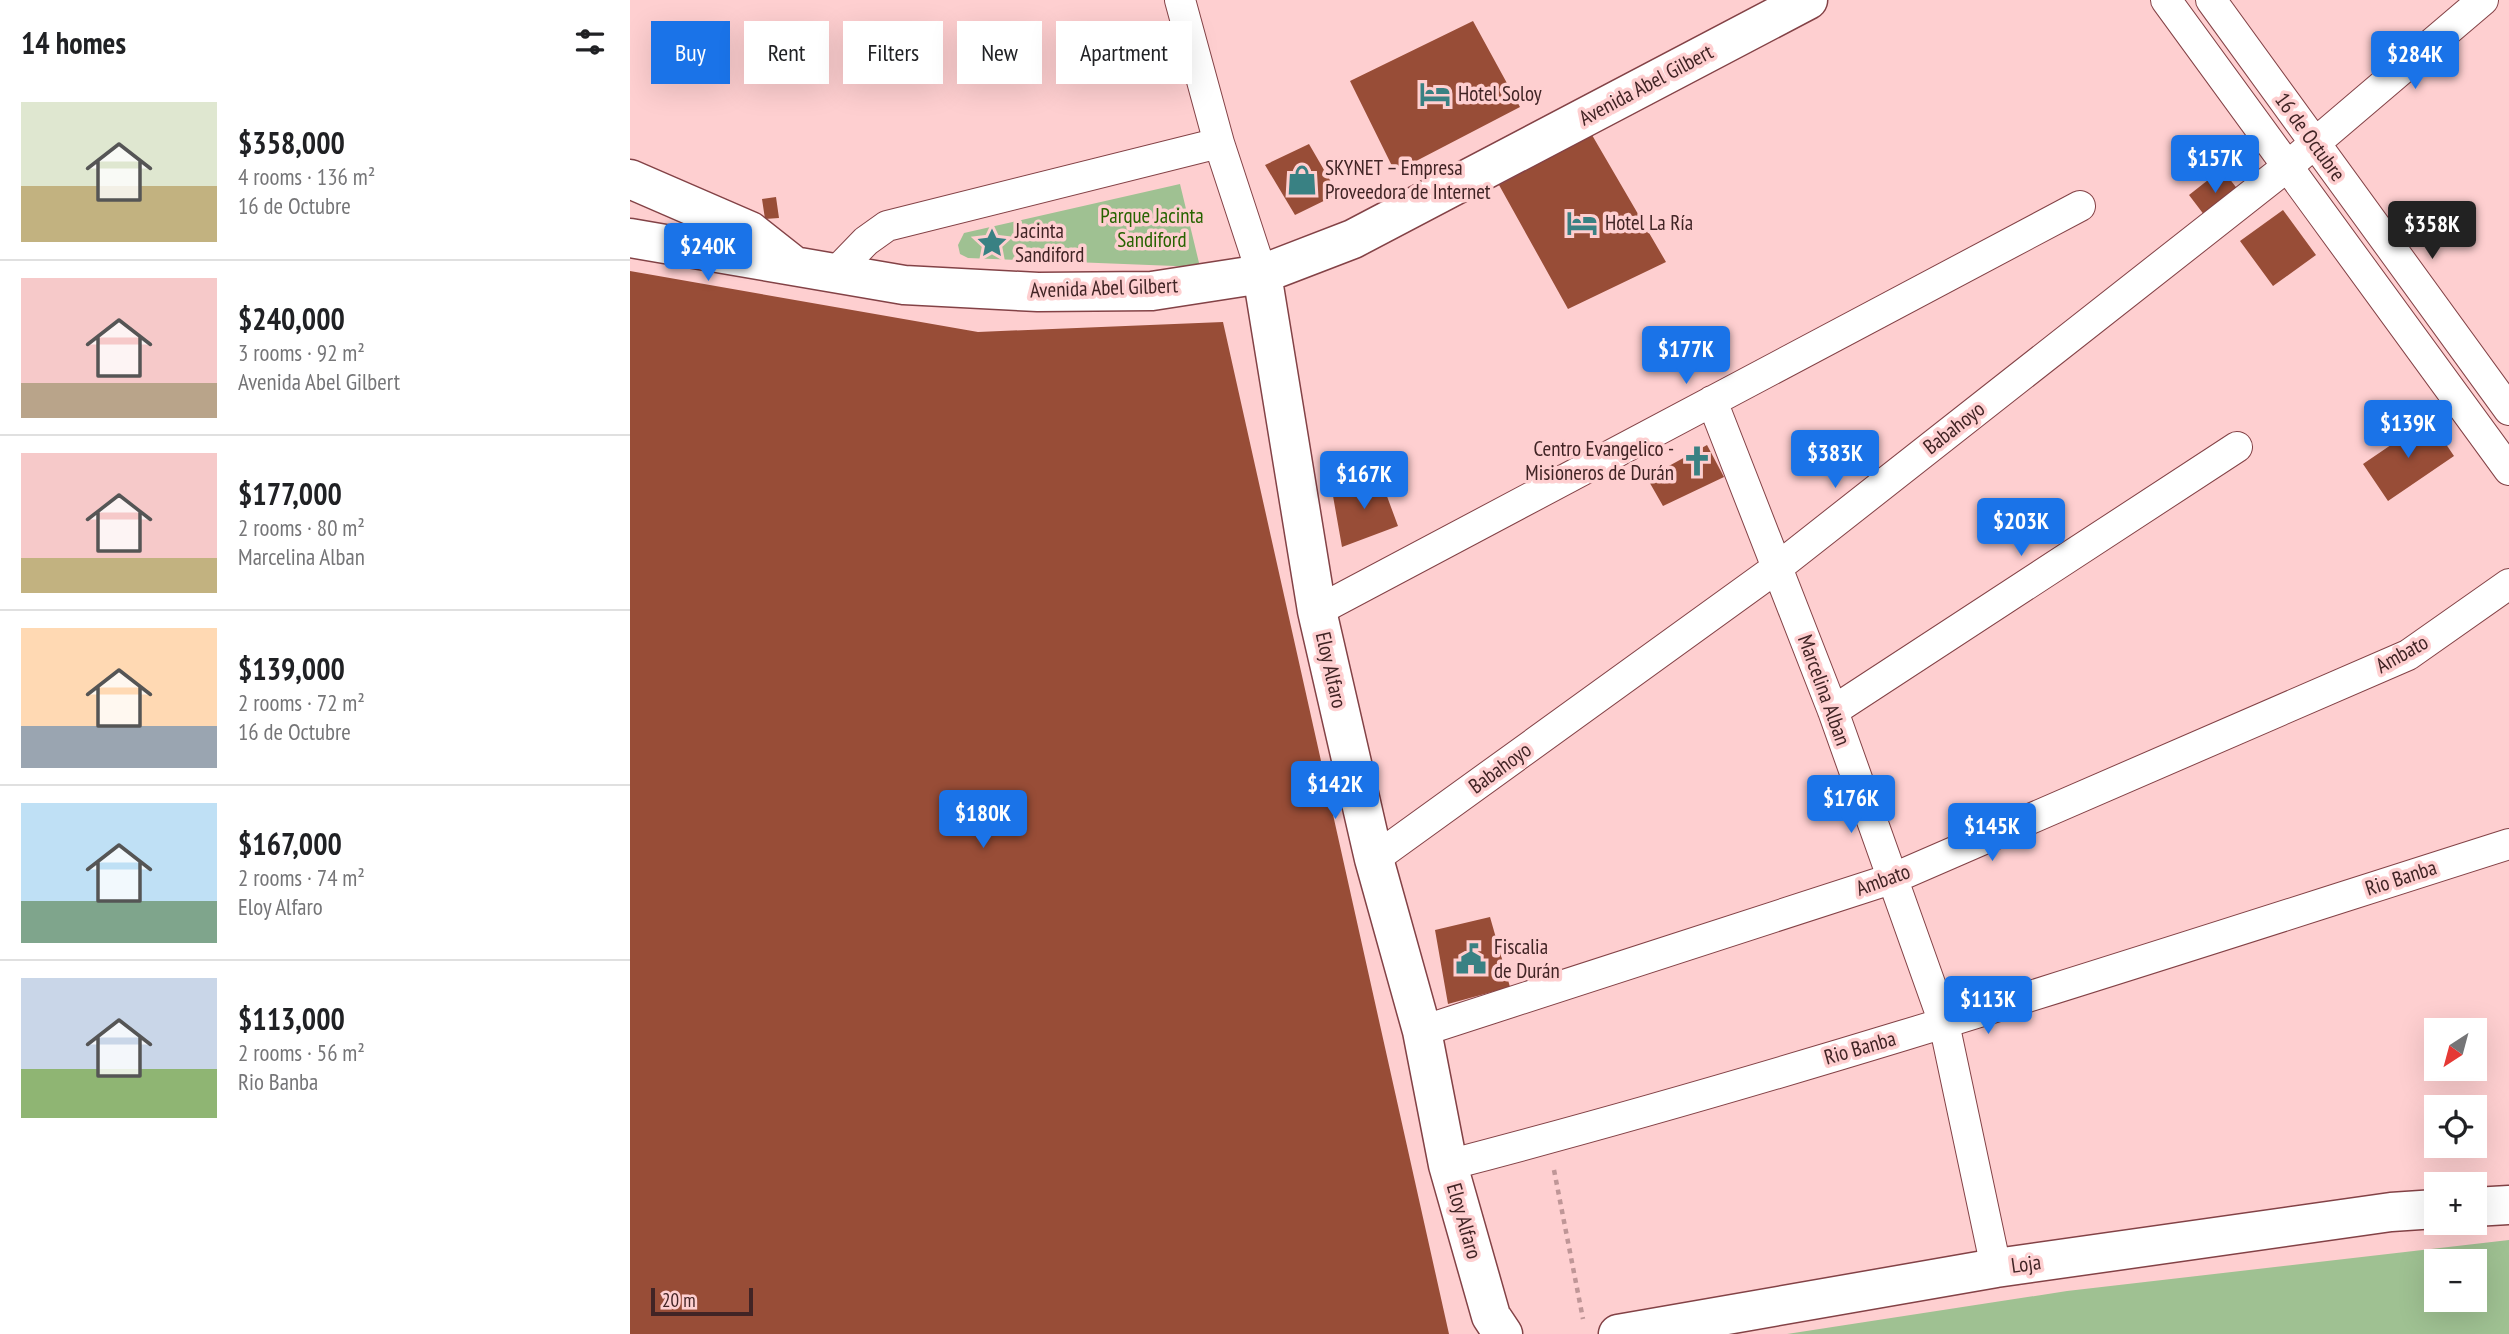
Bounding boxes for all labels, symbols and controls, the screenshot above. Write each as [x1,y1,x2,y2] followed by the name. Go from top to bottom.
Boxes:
[651,21,730,84] chip: Buy
[744,21,829,84] chip: Rent
[843,21,943,84] chip: Filters
[957,21,1042,84] chip: New
[1056,21,1192,84] chip: Apartment
[21,23,126,62] text: 14 homes
[571,23,609,61] icon: filters
[2366,32,2464,91] pin: $284K
[1574,38,1718,131] street label: Avenida Abel Gilbert
[2387,39,2443,68] text: $284K
[1418,77,1452,111] hotel icon: Hotel Soloy
[1458,80,1542,107] place label: Hotel Soloy
[2269,87,2352,186] street label: 16 de Octubre
[238,123,345,162] text: $358,000
[77,130,161,214] icon: home
[2166,136,2264,195] pin: $157K
[2187,143,2243,172] text: $157K
[1325,154,1491,205] place label: SKYNET – Empresa Proveedora de Internet
[238,162,375,191] text: 4 rooms · 136 m²
[1285,163,1319,197] shop icon: SKYNET – Empresa Proveedora de Internet
[238,191,351,220] text: 16 de Octubre
[1100,202,1204,253] park label: Parque Jacinta Sandiford
[2383,202,2481,261] pin: $358K
[1565,206,1599,240] hotel icon: Hotel La Ría
[1605,209,1693,236] place label: Hotel La Ría
[2404,209,2460,238] text: $358K
[1014,217,1084,268] place label: Jacinta Sandiford
[659,224,757,283] pin: $240K
[975,226,1009,260] place icon: Jacinta Sandiford
[680,231,736,260] text: $240K
[1030,271,1179,304] street label: Avenida Abel Gilbert
[238,299,345,338] text: $240,000
[77,306,161,390] icon: home
[1637,326,1735,386] pin: $177K
[1658,334,1714,363] text: $177K
[238,338,365,367] text: 3 rooms · 92 m²
[238,367,400,396] text: Avenida Abel Gilbert
[1917,395,1990,460] street label: Babahoyo
[2359,400,2457,460] pin: $139K
[2380,408,2436,437] text: $139K
[1786,430,1884,490] pin: $383K
[1525,435,1674,486] place label: Centro Evangelico - Misioneros de Durán
[1807,438,1863,467] text: $383K
[1680,444,1714,478] church icon: Centro Evangelico - Misioneros de Durán
[1315,452,1413,511] pin: $167K
[1336,459,1392,488] text: $167K
[238,474,342,513] text: $177,000
[77,481,161,565] icon: home
[1972,498,2070,558] pin: $203K
[1993,506,2049,535] text: $203K
[238,513,365,542] text: 2 rooms · 80 m²
[238,542,365,571] text: Marcelina Alban
[2371,628,2433,679] street label: Ambato
[1310,629,1353,711] street label: Eloy Alfaro
[1792,631,1857,749] street label: Marcelina Alban
[238,649,345,688] text: $139,000
[77,656,161,740] icon: home
[238,688,365,717] text: 2 rooms · 72 m²
[238,717,351,746] text: 16 de Octubre
[1463,736,1536,799] street label: Babahoyo
[1286,762,1384,821] pin: $142K
[1307,769,1363,798] text: $142K
[1802,776,1900,835] pin: $176K
[1823,783,1879,812] text: $176K
[934,790,1032,850] pin: $180K
[955,798,1011,827] text: $180K
[1943,804,2041,863] pin: $145K
[1964,811,2020,840] text: $145K
[238,824,342,863] text: $167,000
[77,831,161,915] icon: home
[2362,853,2440,902] street label: Rio Banba
[1852,857,1914,902] street label: Ambato
[238,863,365,892] text: 2 rooms · 74 m²
[238,892,323,921] text: Eloy Alfaro
[1494,933,1560,984] place label: Fiscalia de Durán
[1454,942,1488,976] public building icon: Fiscalia de Durán
[1939,976,2037,1036] pin: $113K
[1960,984,2016,1013] text: $113K
[238,999,345,1038] text: $113,000
[77,1006,161,1090] icon: home
[2424,1018,2487,1082] north arrow
[2424,1018,2487,1312] map controls
[1821,1024,1899,1071] street label: Rio Banba
[238,1038,365,1067] text: 2 rooms · 56 m²
[238,1067,318,1096] text: Rio Banba
[2424,1095,2487,1158] button: locate
[2424,1172,2487,1235] button: +
[1441,1180,1488,1262] street label: Eloy Alfaro
[2009,1248,2043,1279] street label: Loja
[2424,1249,2487,1312] button: −
[651,1285,752,1317] scale bar
[662,1288,696,1312] text: 20 m

